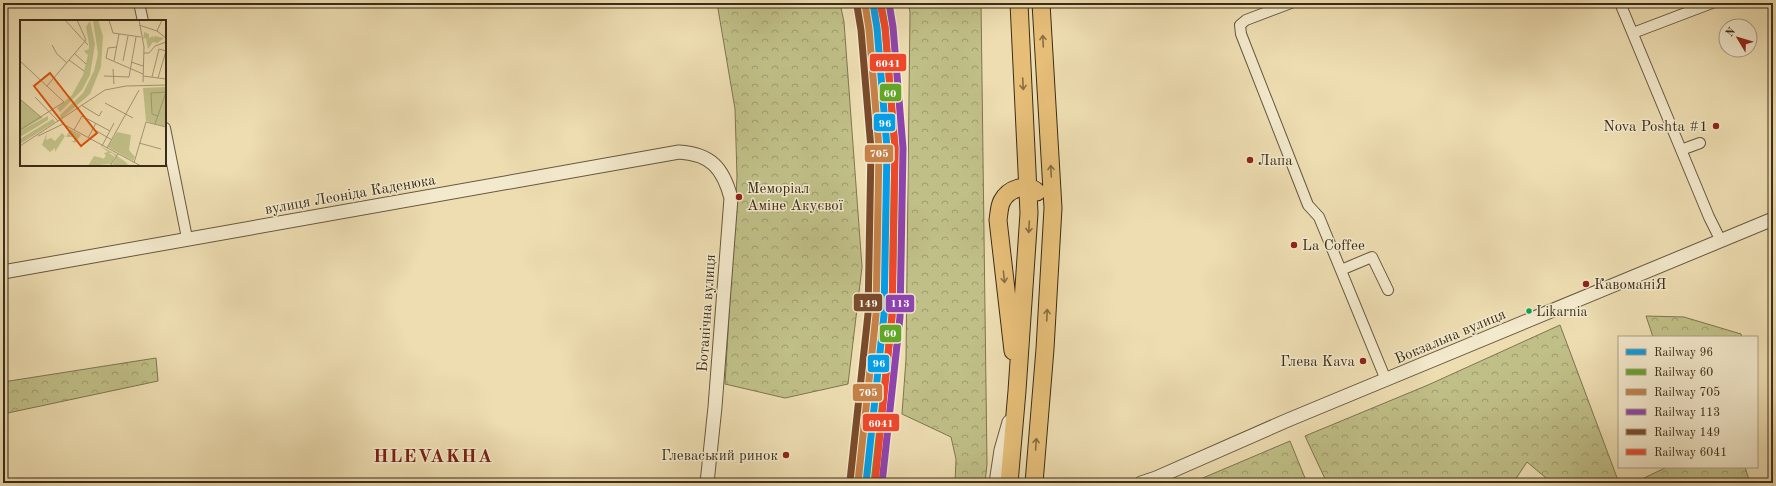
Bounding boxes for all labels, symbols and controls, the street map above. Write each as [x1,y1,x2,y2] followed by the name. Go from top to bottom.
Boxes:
[1718,18,1758,58] north arrow
[20,20,166,166] inset map
[1724,26,1739,39] text: N
[1040,35,1047,48] one-way arrow
[869,53,907,72] line badge: 6041
[875,59,901,70] text: 6041
[1019,77,1027,90] one-way arrow
[879,83,902,102] line badge: 60
[884,89,896,100] text: 60
[873,113,896,132] line badge: 96
[879,119,891,130] text: 96
[1603,120,1708,135] place label: Nova Poshta #1
[1711,121,1721,131] marker: Nova Poshta #1
[864,144,894,163] line badge: 705
[869,149,889,160] text: 705
[1258,154,1293,169] place label: Лапа
[1245,155,1255,165] marker: Лапа
[1047,165,1054,178] one-way arrow
[264,173,437,218] street label: вулиця Леоніда Каденюка
[747,182,844,214] place label: Меморіал Аміне Акуєвої
[734,192,744,202] marker: Меморіал Аміне Акуєвої
[1025,220,1032,233] one-way arrow
[1302,239,1365,254] place label: La Coffee
[1289,240,1299,250] marker: La Coffee
[696,253,719,373] street label: Ботанічна вулиця
[1000,270,1008,283] one-way arrow
[1594,278,1667,293] place label: КавоманіЯ
[1581,279,1591,289] marker: КавоманіЯ
[853,293,883,312] line badge: 149
[885,294,915,313] line badge: 113
[858,299,878,310] text: 149
[890,299,910,310] text: 113
[1536,305,1587,319] place label: Likarnia
[1524,306,1534,316] marker: Likarnia
[1393,307,1508,367] street label: Вокзальна вулиця
[1043,309,1050,322] one-way arrow
[879,324,902,343] line badge: 60
[884,329,896,340] text: 60
[1618,336,1758,468] legend
[1654,347,1713,359] text: Railway 96
[867,354,890,373] line badge: 96
[1280,355,1356,370] place label: Глева Kava
[1358,356,1368,366] marker: Глева Kava
[873,359,885,370] text: 96
[1654,367,1713,379] text: Railway 60
[852,383,883,402] line badge: 705
[1654,386,1720,399] text: Railway 705
[858,388,878,399] text: 705
[1654,407,1720,419] text: Railway 113
[862,413,900,432] line badge: 6041
[868,419,894,430] text: 6041
[1654,427,1720,439] text: Railway 149
[1033,438,1040,451] one-way arrow
[1654,447,1727,459] text: Railway 6041
[373,448,493,467] district label: HLEVAKHA
[661,449,778,464] place label: Глеваський ринок
[781,450,791,460] marker: Глеваський ринок

